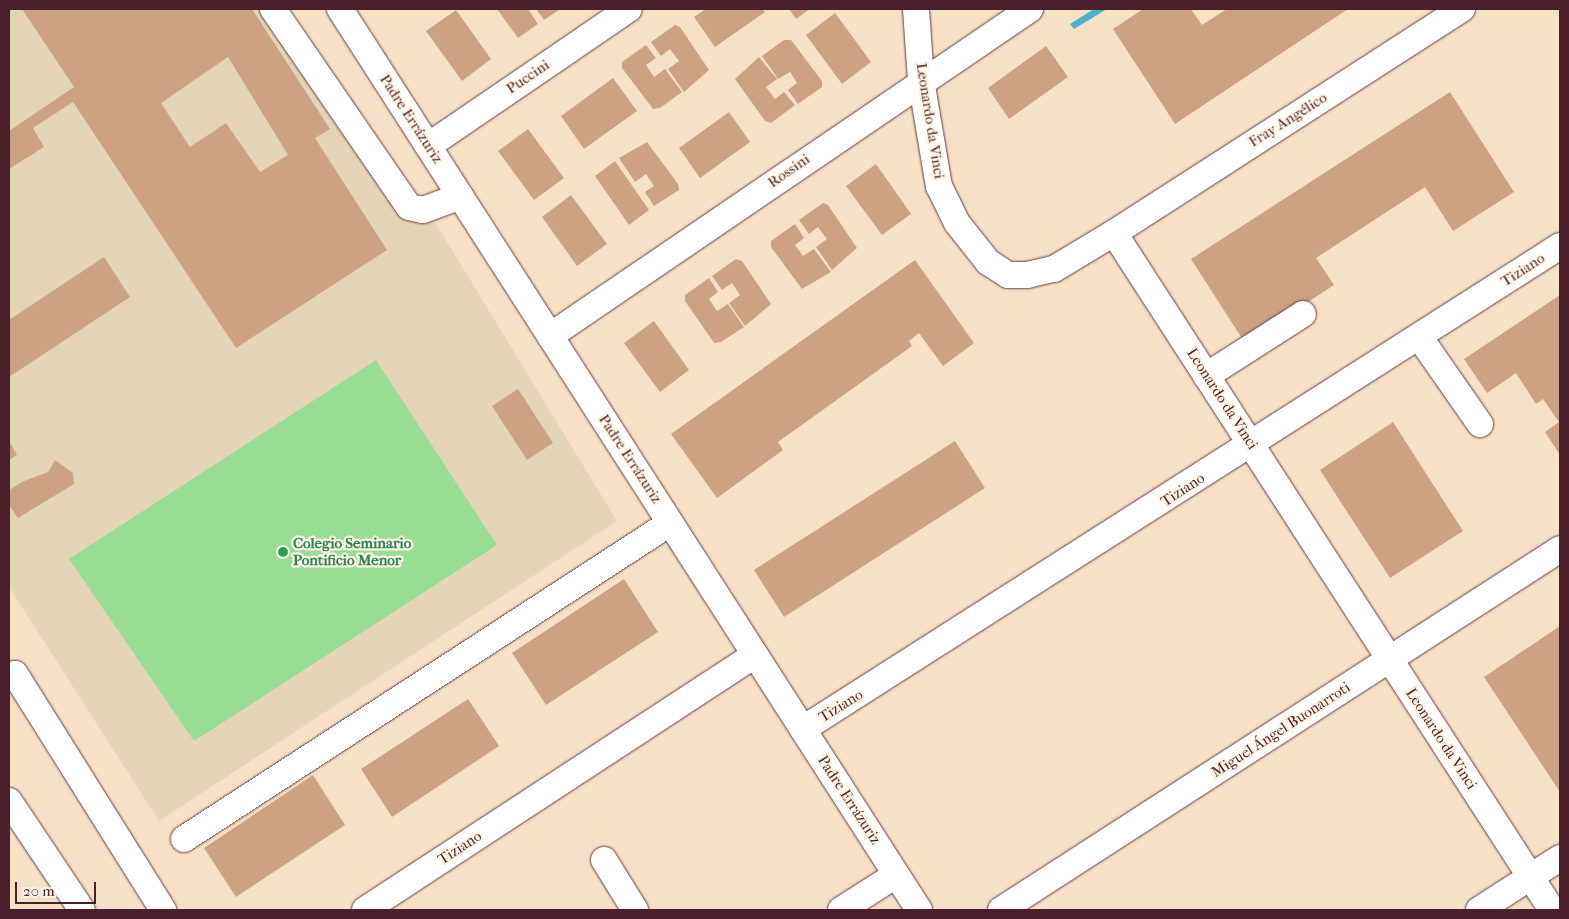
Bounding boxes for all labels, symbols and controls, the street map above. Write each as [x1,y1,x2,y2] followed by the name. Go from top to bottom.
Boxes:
[503,56,553,98] street label: Puccini
[912,62,948,180] street label: Leonardo da Vinci
[376,71,446,167] street label: Padre Errázuriz
[1246,89,1330,151] street label: Fray Angélico
[765,150,813,192] street label: Rossini
[1498,249,1548,291] street label: Tiziano
[1183,345,1261,453] street label: Leonardo da Vinci
[595,411,665,507] street label: Padre Errázuriz
[1158,469,1208,511] street label: Tiziano
[293,534,411,569] place label: Colegio Seminario Pontificio Menor
[277,546,289,558] marker: Colegio Seminario Pontificio Menor
[1208,678,1354,782] street label: Miguel Ángel Buonarroti
[1402,685,1480,793] street label: Leonardo da Vinci
[816,686,866,726] street label: Tiziano
[814,752,884,848] street label: Padre Errázuriz
[435,827,485,869] street label: Tiziano
[18,872,99,904] scale bar
[23,882,55,900] text: 20 m

